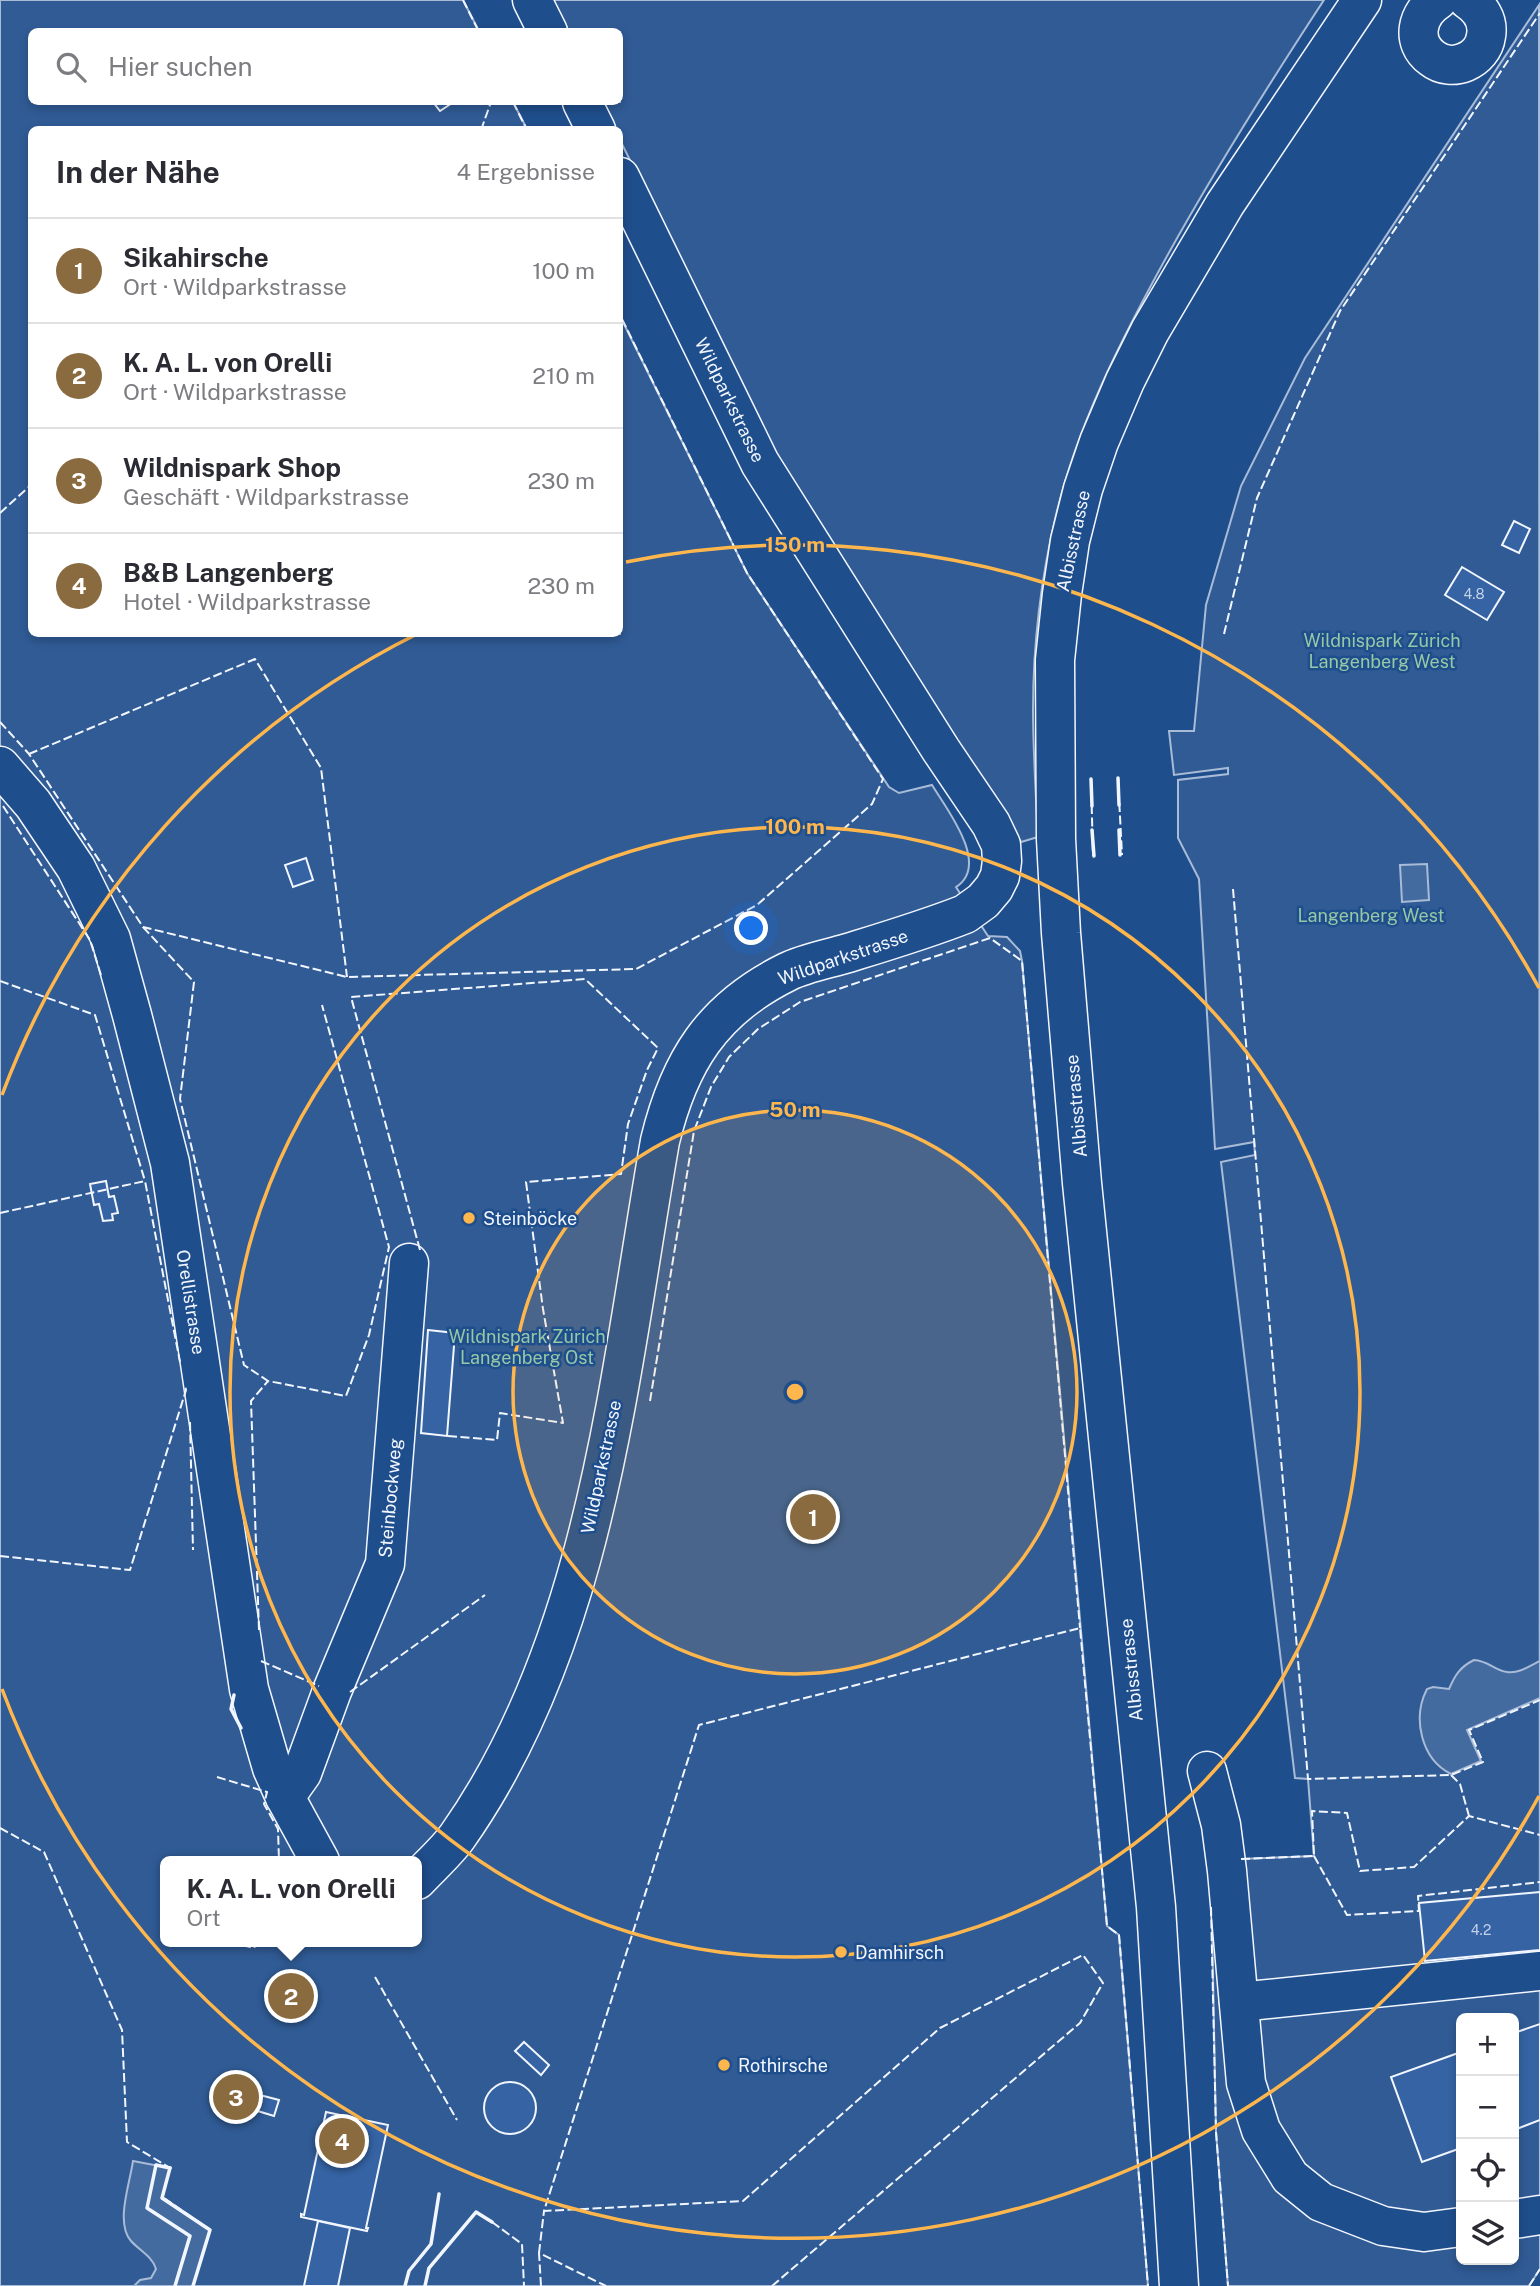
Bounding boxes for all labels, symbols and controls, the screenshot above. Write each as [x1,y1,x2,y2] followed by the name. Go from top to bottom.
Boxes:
[28,28,623,105] search box
[52,48,90,86] icon: search
[108,51,253,82] text: Hier suchen
[56,154,220,190] text: In der Nähe
[456,158,595,185] text: 4 Ergebnisse
[123,242,269,273] text: Sikahirsche
[74,257,84,284] text: 1
[532,257,595,284] text: 100 m
[123,273,347,300] text: Ort · Wildparkstrasse
[691,334,769,466] street label: Wildparkstrasse
[123,347,332,378] text: K. A. L. von Orelli
[72,362,86,389] text: 2
[532,362,595,389] text: 210 m
[123,378,347,405] text: Ort · Wildparkstrasse
[123,452,341,483] text: Wildnispark Shop
[71,467,87,494] text: 3
[527,467,595,494] text: 230 m
[123,483,409,510] text: Geschäft · Wildparkstrasse
[1052,488,1094,594] street label: Albisstrasse
[765,532,825,557] text: 150 m
[123,557,334,588] text: B&B Langenberg
[71,572,87,599] text: 4
[527,572,595,599] text: 230 m
[1463,586,1485,602] house number: 4.8
[123,588,371,615] text: Hotel · Wildparkstrasse
[1303,630,1461,672] park label: Wildnispark Zürich Langenberg West
[765,814,825,839] text: 100 m
[1297,905,1445,926] park label: Langenberg West
[734,911,768,945] your location
[775,925,911,989] street label: Wildparkstrasse
[1061,1054,1091,1158] street label: Albisstrasse
[769,1097,821,1122] text: 50 m
[483,1208,577,1229] place label: Steinböcke
[461,1210,477,1226] marker: Steinböcke
[172,1248,210,1356] street label: Orellistrasse
[448,1326,606,1368] park label: Wildnispark Zürich Langenberg Ost
[783,1380,807,1404] centre of rings
[577,1398,625,1536] street label: Wildparkstrasse
[374,1437,406,1559] street label: Steinbockweg
[790,1491,836,1543] pin: 1
[1115,1618,1147,1722] street label: Albisstrasse
[160,1856,422,1947] popup
[186,1873,396,1904] text: K. A. L. von Orelli
[186,1904,221,1931] text: Ort
[1471,1922,1491,1938] house number: 4.2
[855,1942,944,1963] place label: Damhirsch
[833,1944,849,1960] marker: Damhirsch
[268,1970,314,2022] pin: 2
[1456,2013,1519,2265] map controls
[1456,2013,1519,2076] button: +
[738,2055,828,2076] place label: Rothirsche
[716,2057,732,2073] marker: Rothirsche
[213,2071,259,2123] pin: 3
[1456,2076,1519,2139] button: −
[319,2115,365,2167] pin: 4
[1456,2139,1519,2202] button: locate
[1456,2202,1519,2265] button: layers

